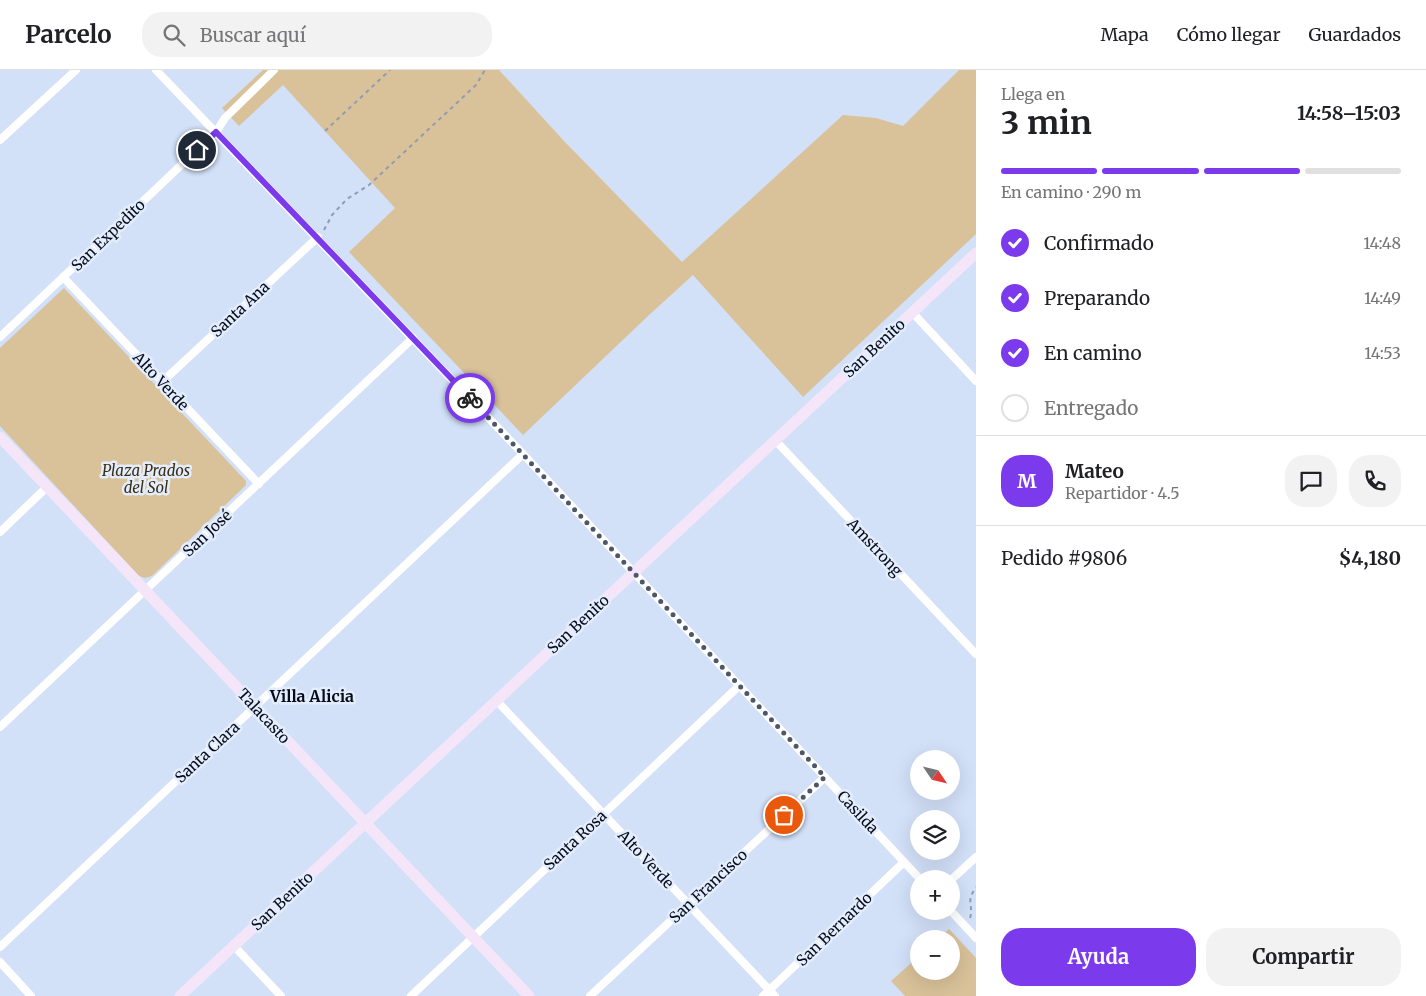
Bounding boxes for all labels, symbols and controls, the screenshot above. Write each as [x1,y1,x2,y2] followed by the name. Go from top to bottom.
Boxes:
[142,12,492,57] search box
[25,19,112,50] text: Parcelo
[160,21,188,49] icon: search
[200,23,306,47] text: Buscar aquí
[1100,23,1149,46] text: Mapa
[1177,23,1280,46] text: Cómo llegar
[1308,23,1401,46] text: Guardados
[1001,84,1065,104] text: Llega en
[1297,101,1401,125] text: 14:58–15:03
[1001,103,1092,143] text: 3 min
[176,129,218,171] pin
[183,136,211,164] icon: home
[1001,182,1141,202] text: En camino · 290 m
[67,195,149,275] street label: San Expedito
[1001,229,1029,257] icon: check
[1044,231,1154,255] text: Confirmado
[1363,233,1401,253] text: 14:48
[207,277,273,341] street label: Santa Ana
[1001,284,1029,312] icon: check
[1044,286,1150,310] text: Preparando
[1364,288,1401,308] text: 14:49
[839,314,909,381] street label: San Benito
[1001,339,1029,367] icon: check
[1044,341,1142,365] text: En camino
[1364,343,1401,363] text: 14:53
[128,347,193,414] street label: Alto Verde
[445,373,495,423] courier
[456,384,484,412] icon: bike
[1044,396,1138,420] text: Entregado
[1285,455,1337,507] button: chat
[1349,455,1401,507] button: phone
[1065,459,1124,483] text: Mateo
[102,461,190,497] park label: Plaza Prados del Sol
[1017,469,1037,493] text: M
[1065,483,1180,503] text: Repartidor · 4.5
[179,506,235,560] street label: San José
[843,513,907,580] street label: Amstrong
[1001,546,1127,570] text: Pedido #9806
[1339,546,1401,570] text: $4,180
[543,590,613,657] street label: San Benito
[234,685,294,748] street label: Talacasto
[269,686,354,706] district label: Villa Alicia
[171,717,243,787] street label: Santa Clara
[910,750,960,800] north arrow
[910,750,960,980] map controls
[833,787,883,837] street label: Casilda
[763,794,805,836] pin
[770,801,798,829] icon: bag
[540,806,610,874] street label: Santa Rosa
[910,810,960,860] button: layers
[613,825,678,892] street label: Alto Verde
[665,845,751,927] street label: San Francisco
[247,867,317,934] street label: San Benito
[910,870,960,920] button: +
[792,888,876,970] street label: San Bernardo
[1001,928,1196,986] button: Ayuda
[1206,928,1401,986] button: Compartir
[910,930,960,980] button: −

